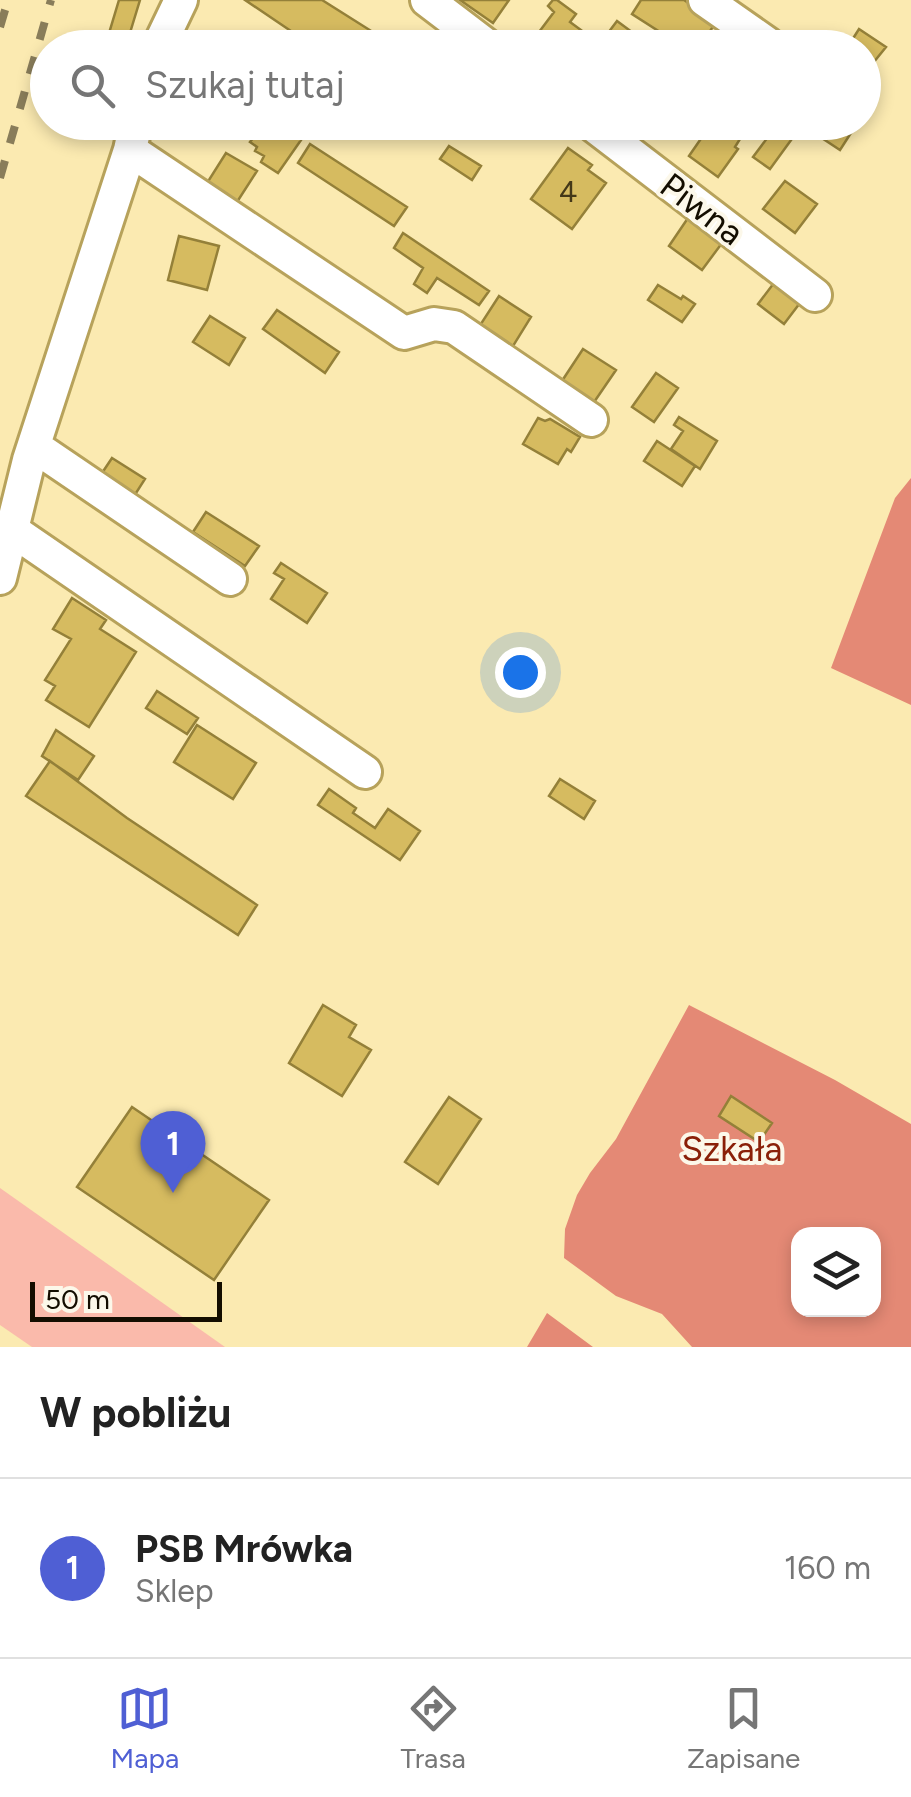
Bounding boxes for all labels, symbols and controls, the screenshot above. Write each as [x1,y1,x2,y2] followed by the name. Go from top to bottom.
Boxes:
[30,30,881,140] search box
[65,58,120,113] icon: search
[145,62,345,108] text: Szukaj tutaj
[652,164,752,254] street label: Piwna
[559,173,577,210] house number: 4
[495,647,546,698] your location
[140,1110,206,1193] pin: 1
[682,1128,782,1170] park label: Szkała
[791,1227,881,1317] map controls
[791,1227,881,1317] button: layers
[30,1277,222,1322] scale bar
[45,1282,110,1316] text: 50 m
[40,1387,231,1438] text: W pobliżu
[135,1526,353,1572] text: PSB Mrówka
[66,1549,79,1587] text: 1
[784,1549,871,1587] text: 160 m
[135,1572,214,1610] text: Sklep
[111,1681,179,1775] tab: Mapa
[401,1681,466,1775] tab: Trasa
[687,1681,800,1775] tab: Zapisane

